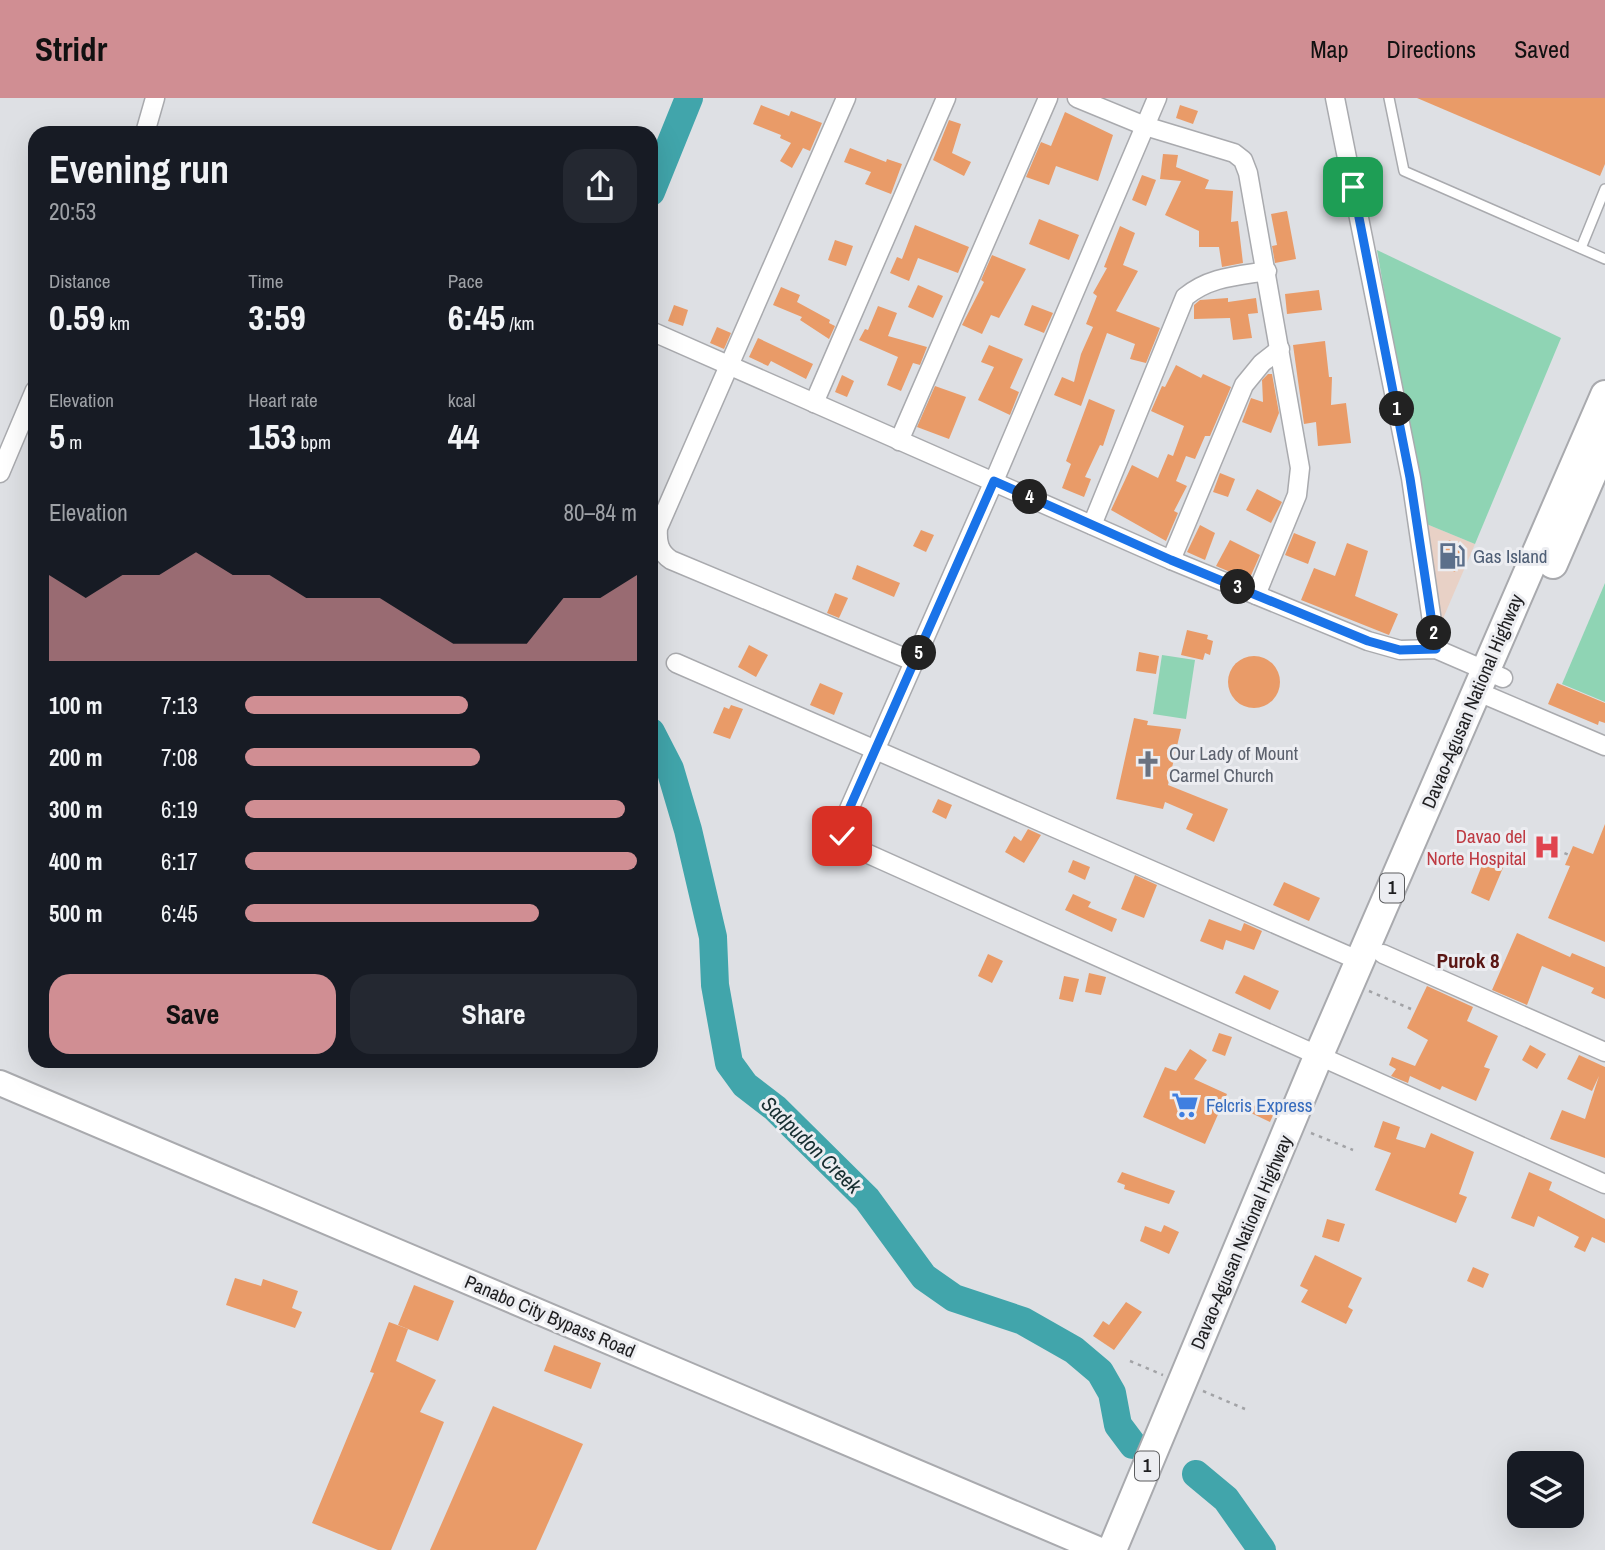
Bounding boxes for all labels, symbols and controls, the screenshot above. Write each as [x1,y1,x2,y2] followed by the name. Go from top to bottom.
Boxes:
[35,27,107,71] text: Stridr
[1310,33,1348,65] text: Map
[1386,33,1476,65] text: Directions
[1514,33,1570,65] text: Saved
[49,144,229,195] text: Evening run
[563,149,637,223] button: share
[1323,157,1383,217] pin
[1334,168,1372,206] icon: arrive
[49,196,96,227] text: 20:53
[49,268,110,294] text: Distance
[248,268,283,294] text: Time
[448,268,483,294] text: Pace
[49,294,105,341] text: 0.59
[248,294,306,341] text: 3:59
[448,294,505,341] text: 6:45
[105,310,130,336] text: km
[505,310,535,336] text: /km
[49,387,114,413] text: Elevation
[248,387,318,413] text: Heart rate
[448,387,475,413] text: kcal
[1380,392,1414,426] pin: 1
[1392,395,1401,421] text: 1
[49,413,65,460] text: 5
[248,413,296,460] text: 153
[448,413,480,460] text: 44
[65,429,82,455] text: m
[296,429,331,455] text: bpm
[1012,480,1048,514] pin: 4
[1025,483,1034,509] text: 4
[49,497,128,528] text: Elevation
[564,497,637,528] text: 80–84 m
[1437,541,1467,571] fuel station icon: Gas Island
[1473,543,1547,569] place label: Gas Island
[1220,570,1256,604] pin: 3
[1233,573,1242,599] text: 3
[1415,590,1529,812] street label: Davao-Agusan National Highway
[1416,616,1452,650] pin: 2
[1429,619,1438,645] text: 2
[902,636,936,670] pin: 5
[914,639,923,665] text: 5
[49,690,102,721] text: 100 m
[161,690,198,721] text: 7:13
[1169,740,1299,788] place label: Our Lady of Mount Carmel Church
[49,742,102,773] text: 200 m
[161,742,198,773] text: 7:08
[1133,749,1163,779] church icon: Our Lady of Mount Carmel Church
[49,794,102,825] text: 300 m
[161,794,198,825] text: 6:19
[812,806,872,866] pin
[823,817,861,855] icon: check
[1426,823,1526,871] place label: Davao del Norte Hospital
[1532,832,1562,862] hospital icon: Davao del Norte Hospital
[49,846,102,877] text: 400 m
[161,846,198,877] text: 6:17
[1380,874,1404,902] road number: 1
[49,898,102,929] text: 500 m
[161,898,198,929] text: 6:45
[1436,946,1500,975] district label: Purok 8
[49,974,336,1054] button: Save
[350,974,637,1054] button: Share
[755,1089,869,1201] water label: Sadpudon Creek
[1170,1090,1200,1120] supermarket icon: Felcris Express
[1206,1092,1313,1118] place label: Felcris Express
[1184,1131,1298,1353] street label: Davao-Agusan National Highway
[461,1268,639,1364] street label: Panabo City Bypass Road
[1135,1451,1159,1480] road number: 1
[1507,1451,1584,1528] map controls
[1507,1451,1584,1528] button: layers

